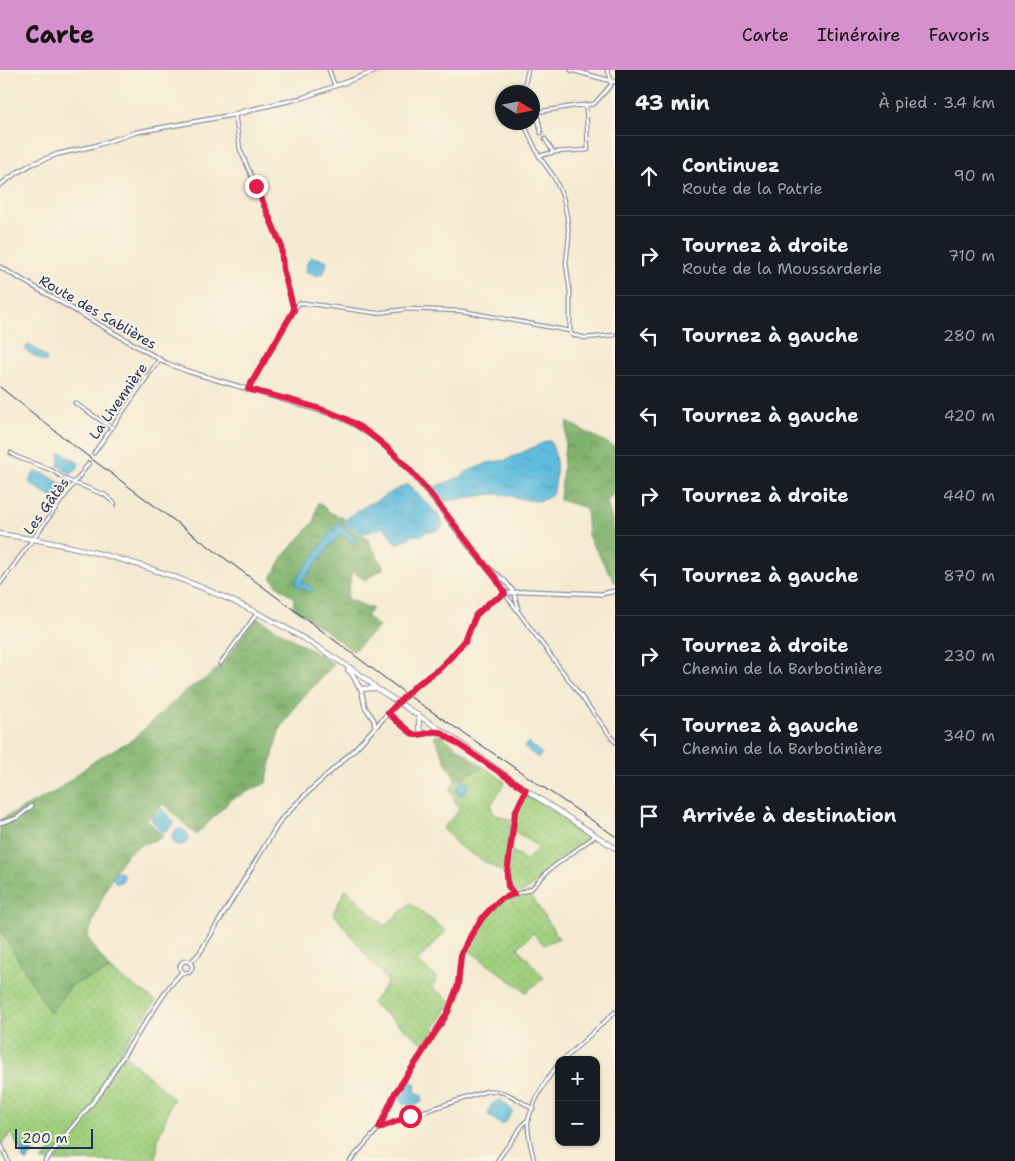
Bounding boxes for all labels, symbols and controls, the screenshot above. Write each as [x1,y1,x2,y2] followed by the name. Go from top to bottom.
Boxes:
[25,19,94,51] text: Carte
[742,23,789,47] text: Carte
[817,23,901,47] text: Itinéraire
[929,23,990,47] text: Favoris
[495,85,540,130] north arrow
[635,89,710,117] text: 43 min
[878,92,995,113] text: À pied · 3.4 km
[682,153,780,178] text: Continuez
[635,162,663,190] icon: ahead
[954,165,995,186] text: 90 m
[245,175,268,198] route end
[682,178,822,199] text: Route de la Patrie
[682,233,849,258] text: Tournez à droite
[635,242,663,270] icon: right
[948,245,995,266] text: 710 m
[682,258,882,279] text: Route de la Moussarderie
[36,271,160,353] street label: Route des Sablières
[635,322,663,350] icon: left
[682,323,859,348] text: Tournez à gauche
[943,325,995,346] text: 280 m
[85,359,151,443] street label: La Livennière
[635,402,663,430] icon: left
[682,403,859,428] text: Tournez à gauche
[944,405,995,426] text: 420 m
[19,474,73,538] street label: Les Gâtès
[635,482,663,510] icon: right
[682,483,849,508] text: Tournez à droite
[943,485,995,506] text: 440 m
[635,562,663,590] icon: left
[682,563,859,588] text: Tournez à gauche
[944,565,995,586] text: 870 m
[682,633,849,658] text: Tournez à droite
[635,642,663,670] icon: right
[943,645,995,666] text: 230 m
[682,658,883,679] text: Chemin de la Barbotinière
[682,713,859,738] text: Tournez à gauche
[635,722,663,750] icon: left
[943,725,995,746] text: 340 m
[682,738,883,759] text: Chemin de la Barbotinière
[635,802,663,830] icon: arrive
[682,803,896,828] text: Arrivée à destination
[555,1056,600,1146] map controls
[555,1056,600,1101] button: +
[555,1101,600,1146] button: −
[399,1105,422,1128] route start
[15,1126,92,1149] scale bar
[22,1129,68,1147] text: 200 m

